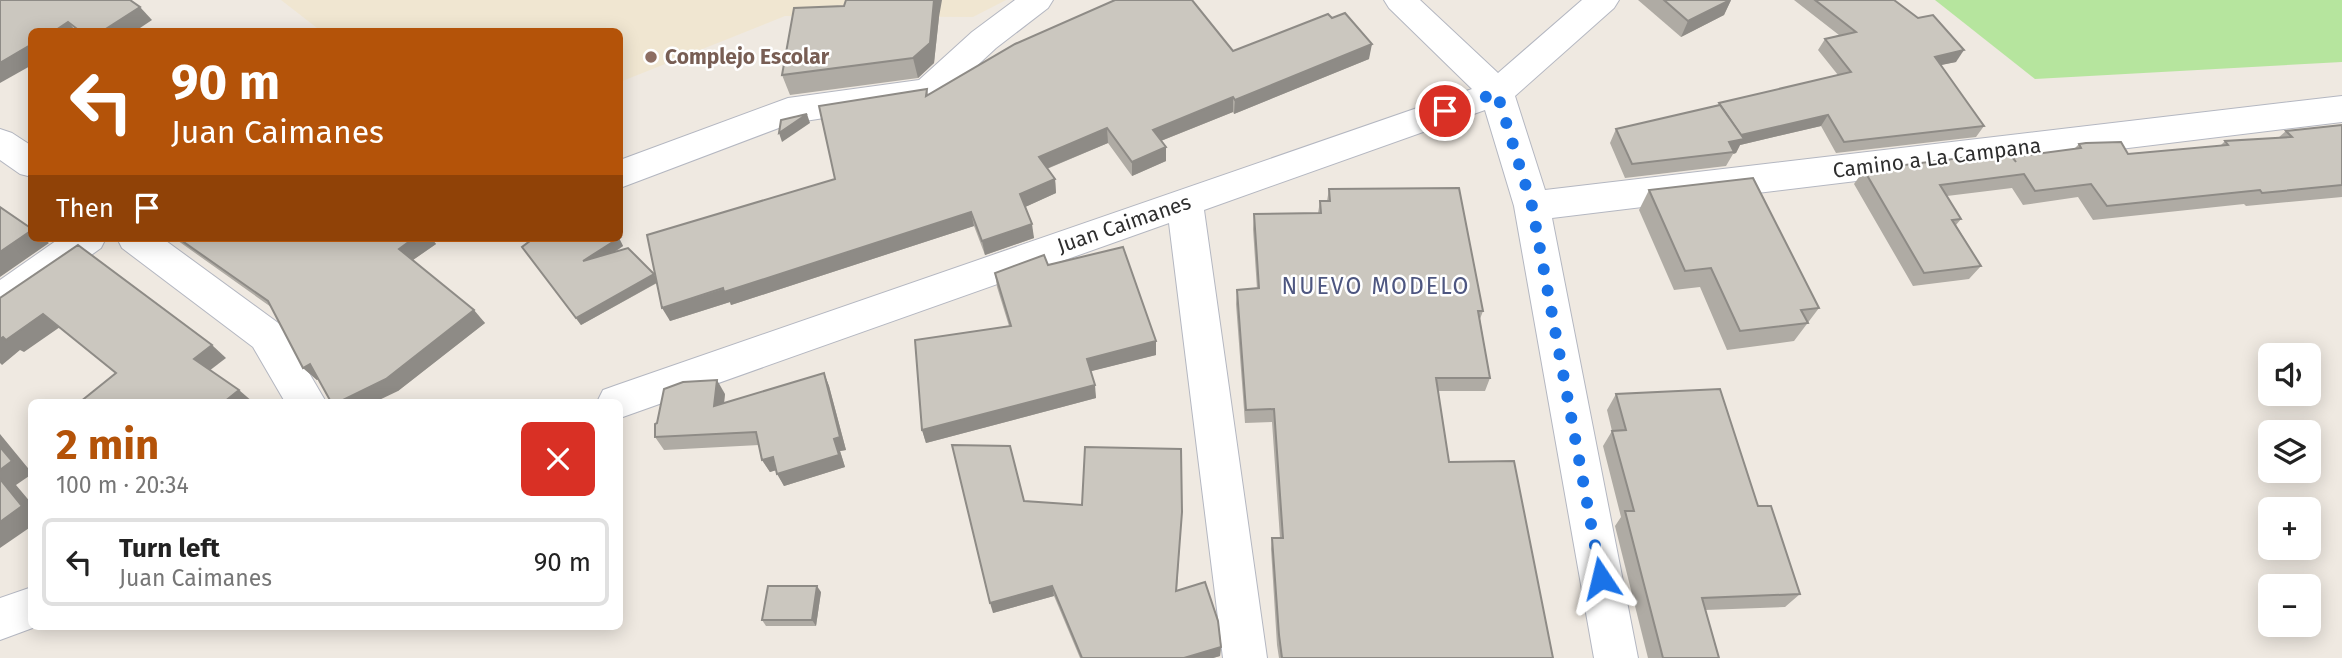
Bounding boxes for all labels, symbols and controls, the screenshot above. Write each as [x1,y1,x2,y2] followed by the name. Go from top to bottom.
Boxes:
[665,44,830,70] place label: Complejo Escolar
[643,49,659,65] marker: Complejo Escolar
[171,53,280,112] text: 90 m
[56,56,147,147] icon: left
[1415,81,1475,141] pin
[1426,92,1464,130] icon: arrive
[171,113,384,151] text: Juan Caimanes
[1831,132,2043,184] street label: Camino a La Campana
[128,189,166,227] icon: arrive
[1054,189,1195,259] street label: Juan Caimanes
[56,193,114,224] text: Then
[1282,272,1470,300] district label: NUEVO MODELO
[2258,343,2321,637] map controls
[2258,343,2321,406] button: sound
[56,420,159,470] text: 2 min
[2258,420,2321,483] button: layers
[521,422,595,496] button: close
[56,471,189,499] text: 100 m · 20:34
[2258,497,2321,560] button: +
[119,533,220,564] text: Turn left
[1564,541,1638,615] position arrow
[60,543,98,581] icon: left
[534,547,591,578] text: 90 m
[119,564,272,592] text: Juan Caimanes
[2258,574,2321,637] button: −

